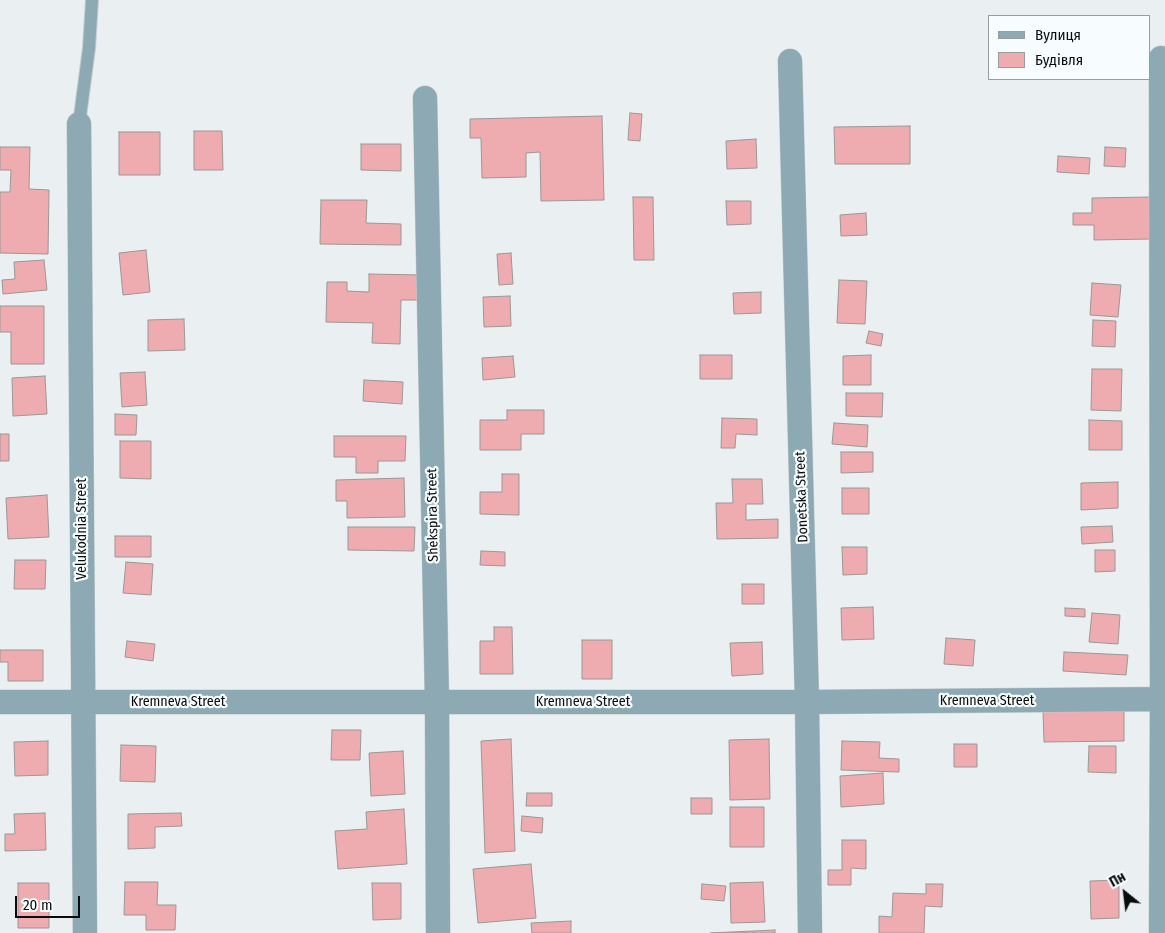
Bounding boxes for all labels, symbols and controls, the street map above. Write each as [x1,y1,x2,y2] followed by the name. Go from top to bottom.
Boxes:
[988,15,1150,80] legend
[1035,26,1081,44] text: Вулиця
[1035,51,1083,69] text: Будівля
[792,451,812,543] street label: Donetska Street
[424,468,442,562] street label: Shekspira Street
[74,478,90,580] street label: Velukodnia Street
[940,693,1034,709] street label: Kremneva Street
[131,694,225,710] street label: Kremneva Street
[536,694,630,710] street label: Kremneva Street
[1100,868,1150,918] north arrow
[1106,868,1129,891] text: Пн
[18,886,82,918] scale bar
[23,896,53,914] text: 20 m

